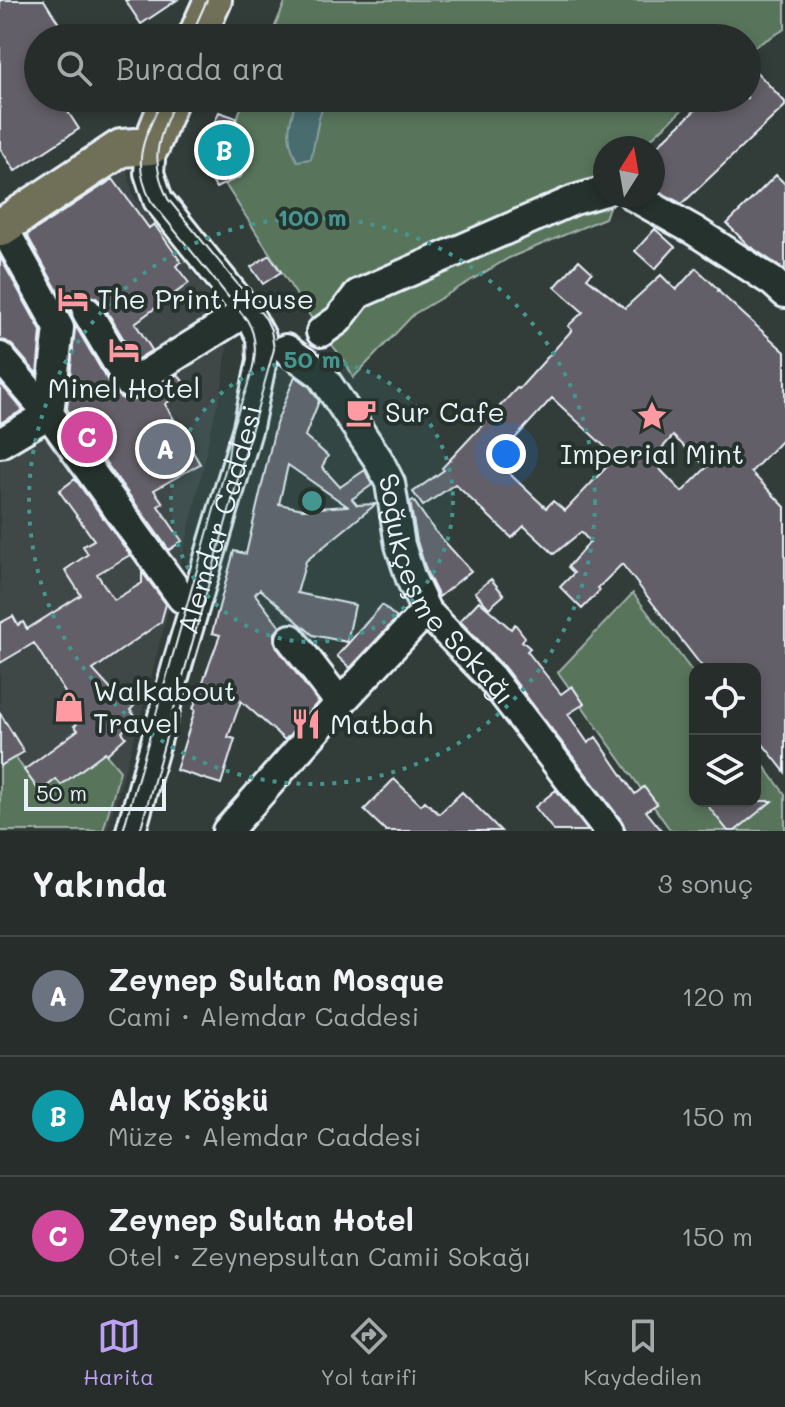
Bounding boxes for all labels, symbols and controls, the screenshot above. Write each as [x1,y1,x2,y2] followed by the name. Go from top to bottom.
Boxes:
[24,24,761,112] search box
[52,46,96,90] icon: search
[116,48,285,88] text: Burada ara
[198,120,250,180] pin: B
[593,136,665,208] north arrow
[277,201,347,232] text: 100 m
[97,280,314,316] place label: The Print House
[56,282,90,316] hotel icon: The Print House
[107,333,141,367] hotel icon: Minel Hotel
[283,343,341,374] text: 50 m
[48,369,200,405] place label: Minel Hotel
[385,393,505,429] place label: Sur Cafe
[344,395,378,429] cafe icon: Sur Cafe
[635,399,669,433] place icon: Imperial Mint
[168,402,269,638] street label: Alemdar Caddesi
[61,407,113,467] pin: C
[139,419,191,479] pin: A
[486,434,526,474] your location
[560,435,744,471] place label: Imperial Mint
[371,467,524,711] street label: Soğukçeşme Sokağı
[298,487,326,515] centre of rings
[689,663,761,807] map controls
[689,663,761,735] button: locate
[93,672,236,740] place label: Walkabout Travel
[52,690,86,724] shop icon: Walkabout Travel
[330,705,433,741] place label: Matbah
[289,707,323,741] restaurant icon: Matbah
[689,735,761,807] button: layers
[24,775,166,811] scale bar
[36,778,87,807] text: 50 m
[32,861,167,906] text: Yakında
[657,866,753,900] text: 3 sonuç
[108,959,444,999] text: Zeynep Sultan Mosque
[49,979,67,1013] text: A
[682,979,753,1013] text: 120 m
[108,999,419,1033] text: Cami · Alemdar Caddesi
[108,1079,269,1119] text: Alay Köşkü
[49,1099,67,1133] text: B
[681,1099,753,1133] text: 150 m
[108,1119,421,1153] text: Müze · Alemdar Caddesi
[108,1199,414,1239] text: Zeynep Sultan Hotel
[48,1219,68,1253] text: C
[681,1219,753,1253] text: 150 m
[108,1239,531,1273] text: Otel · Zeynepsultan Camii Sokağı
[83,1314,154,1391] tab: Harita
[320,1314,417,1391] tab: Yol tarifi
[584,1314,702,1391] tab: Kaydedilen

